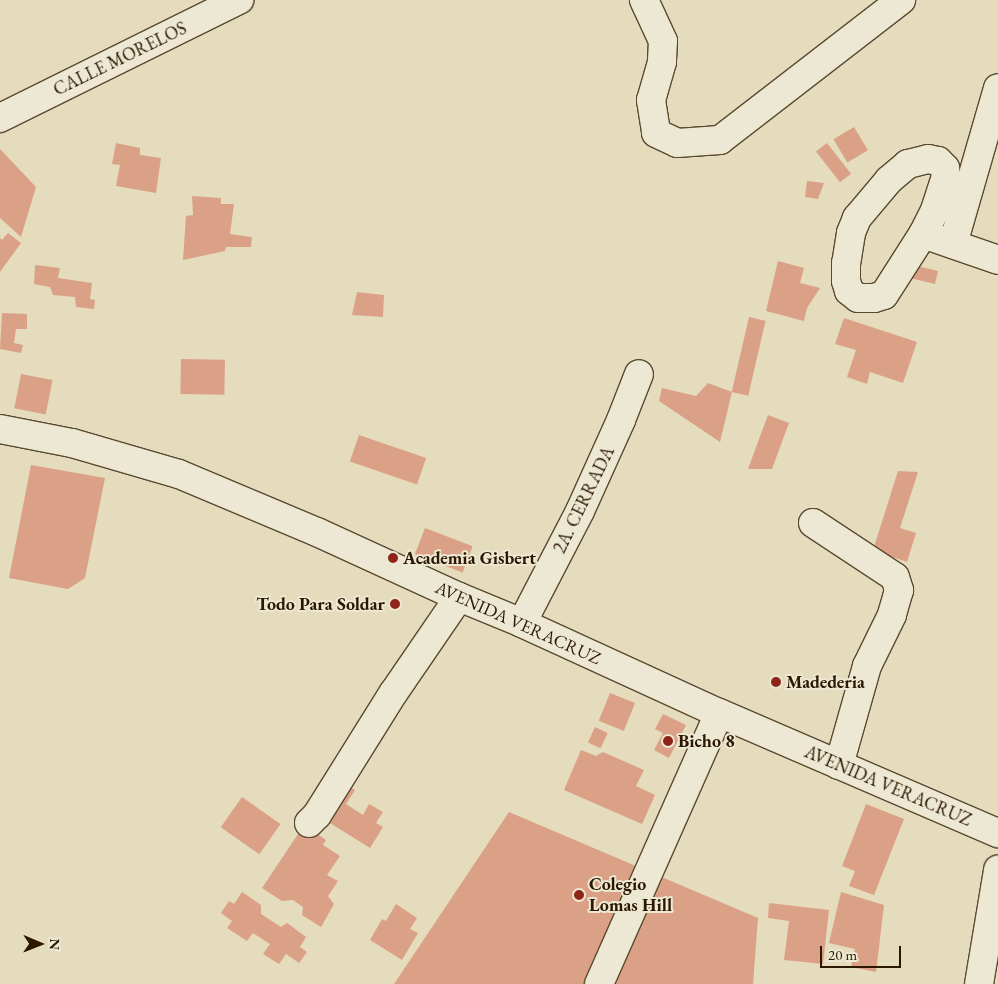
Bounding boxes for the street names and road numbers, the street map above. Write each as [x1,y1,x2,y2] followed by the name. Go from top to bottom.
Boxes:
[50,17,190,101] street label: CALLE MORELOS
[549,443,619,557] street label: 2A. CERRADA
[432,577,604,669] street label: AVENIDA VERACRUZ
[801,741,975,831] street label: AVENIDA VERACRUZ

